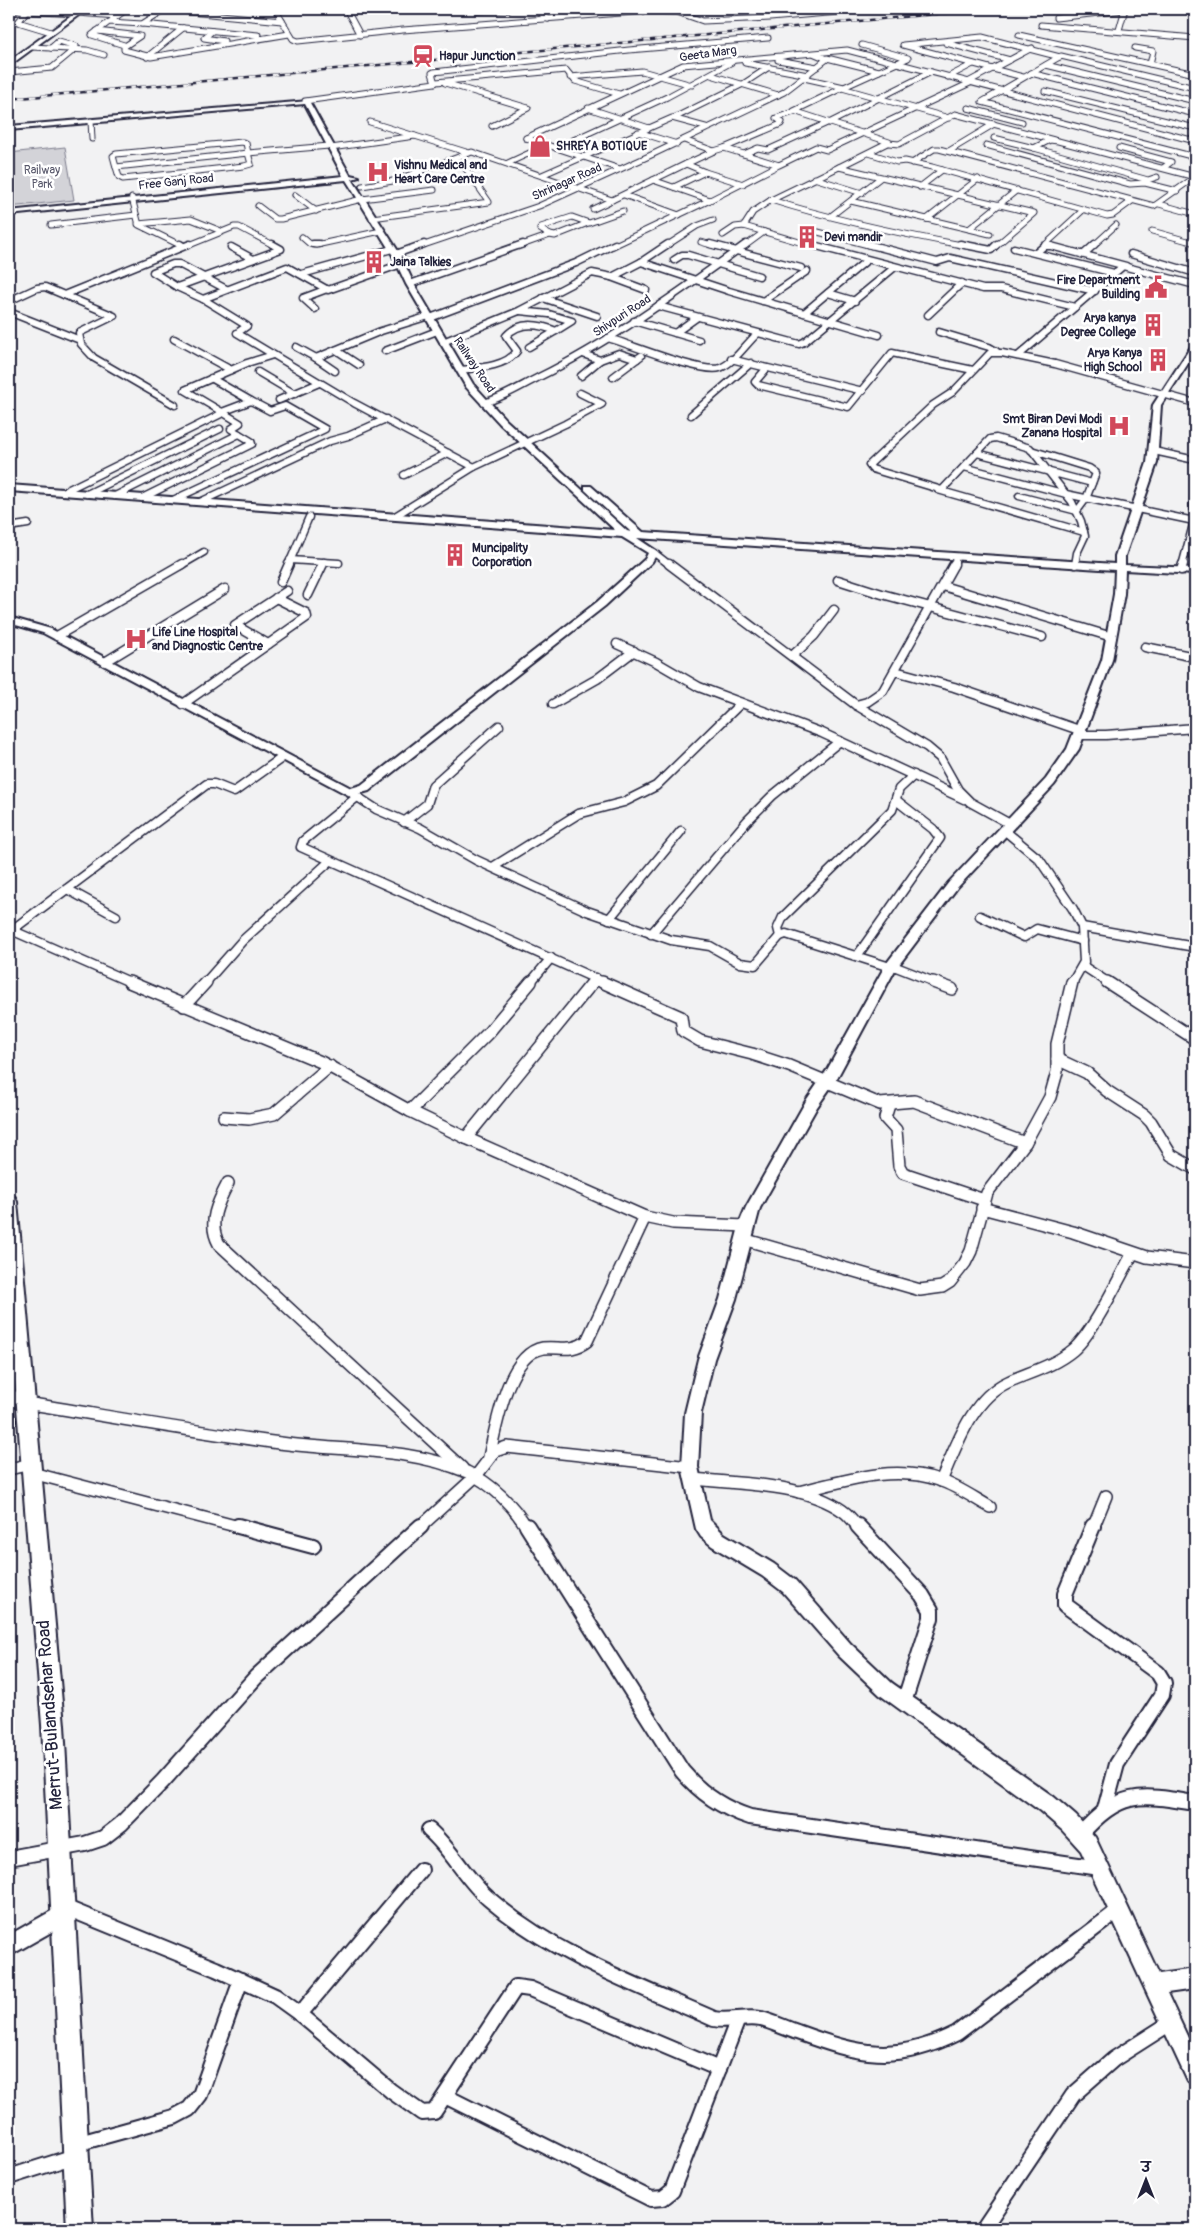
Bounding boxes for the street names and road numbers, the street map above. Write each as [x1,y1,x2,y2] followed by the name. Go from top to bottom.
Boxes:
[679,43,737,65] street label: Geeta Marg
[530,160,604,204] street label: Shrinagar Road
[137,171,215,193] street label: Free Ganj Road
[590,292,654,340] street label: Shivpuri Road
[450,334,498,396] street label: Railway Road
[32,1619,68,1811] street label: Merrut-Bulandsehar Road

